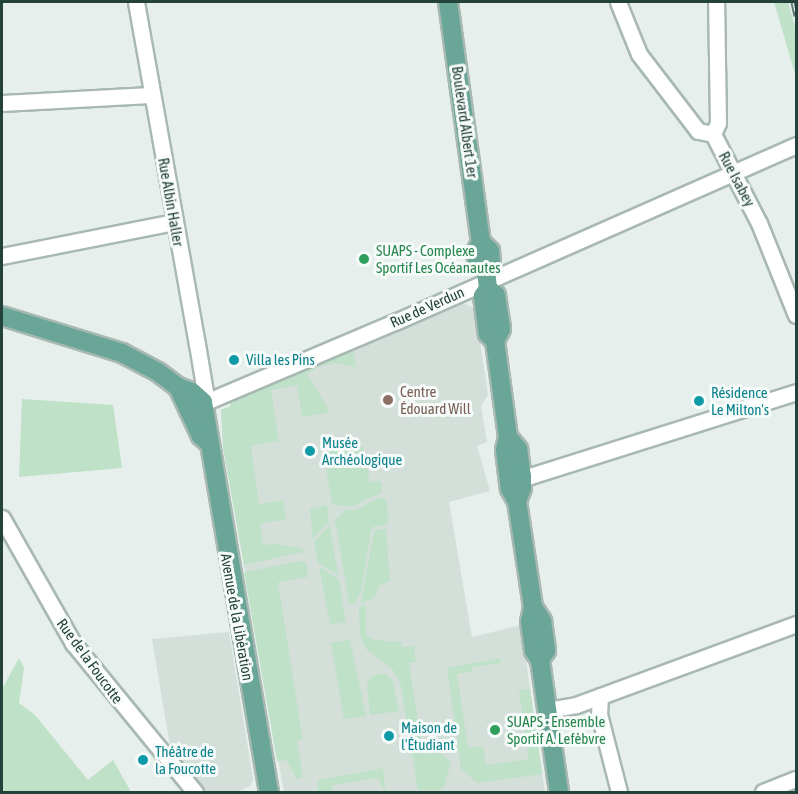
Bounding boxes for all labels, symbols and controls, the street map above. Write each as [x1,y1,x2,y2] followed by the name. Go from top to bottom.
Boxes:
[448,65,482,179] street label: Boulevard Albert 1er
[715,148,759,210] street label: Rue Isabey
[154,156,188,248] street label: Rue Albin Haller
[376,241,501,276] place label: SUAPS - Complexe Sportif Les Océanautes
[357,252,371,266] marker: SUAPS - Complexe Sportif Les Océanautes
[387,283,467,331] street label: Rue de Verdun
[246,351,315,369] place label: Villa les Pins
[227,353,241,367] marker: Villa les Pins
[400,382,471,417] place label: Centre Édouard Will
[711,383,769,418] place label: Résidence Le Milton's
[381,393,395,407] marker: Centre Édouard Will
[692,394,706,408] marker: Résidence Le Milton's
[322,433,402,468] place label: Musée Archéologique
[303,444,317,458] marker: Musée Archéologique
[217,552,257,682] street label: Avenue de la Libération
[53,615,127,707] street label: Rue de la Foucotte
[507,712,606,747] place label: SUAPS - Ensemble Sportif A. Lefèbvre
[401,718,457,753] place label: Maison de l'Étudiant
[488,723,502,737] marker: SUAPS - Ensemble Sportif A. Lefèbvre
[382,729,396,743] marker: Maison de l'Étudiant
[155,742,216,777] place label: Théâtre de la Foucotte
[136,753,150,767] marker: Théâtre de la Foucotte

